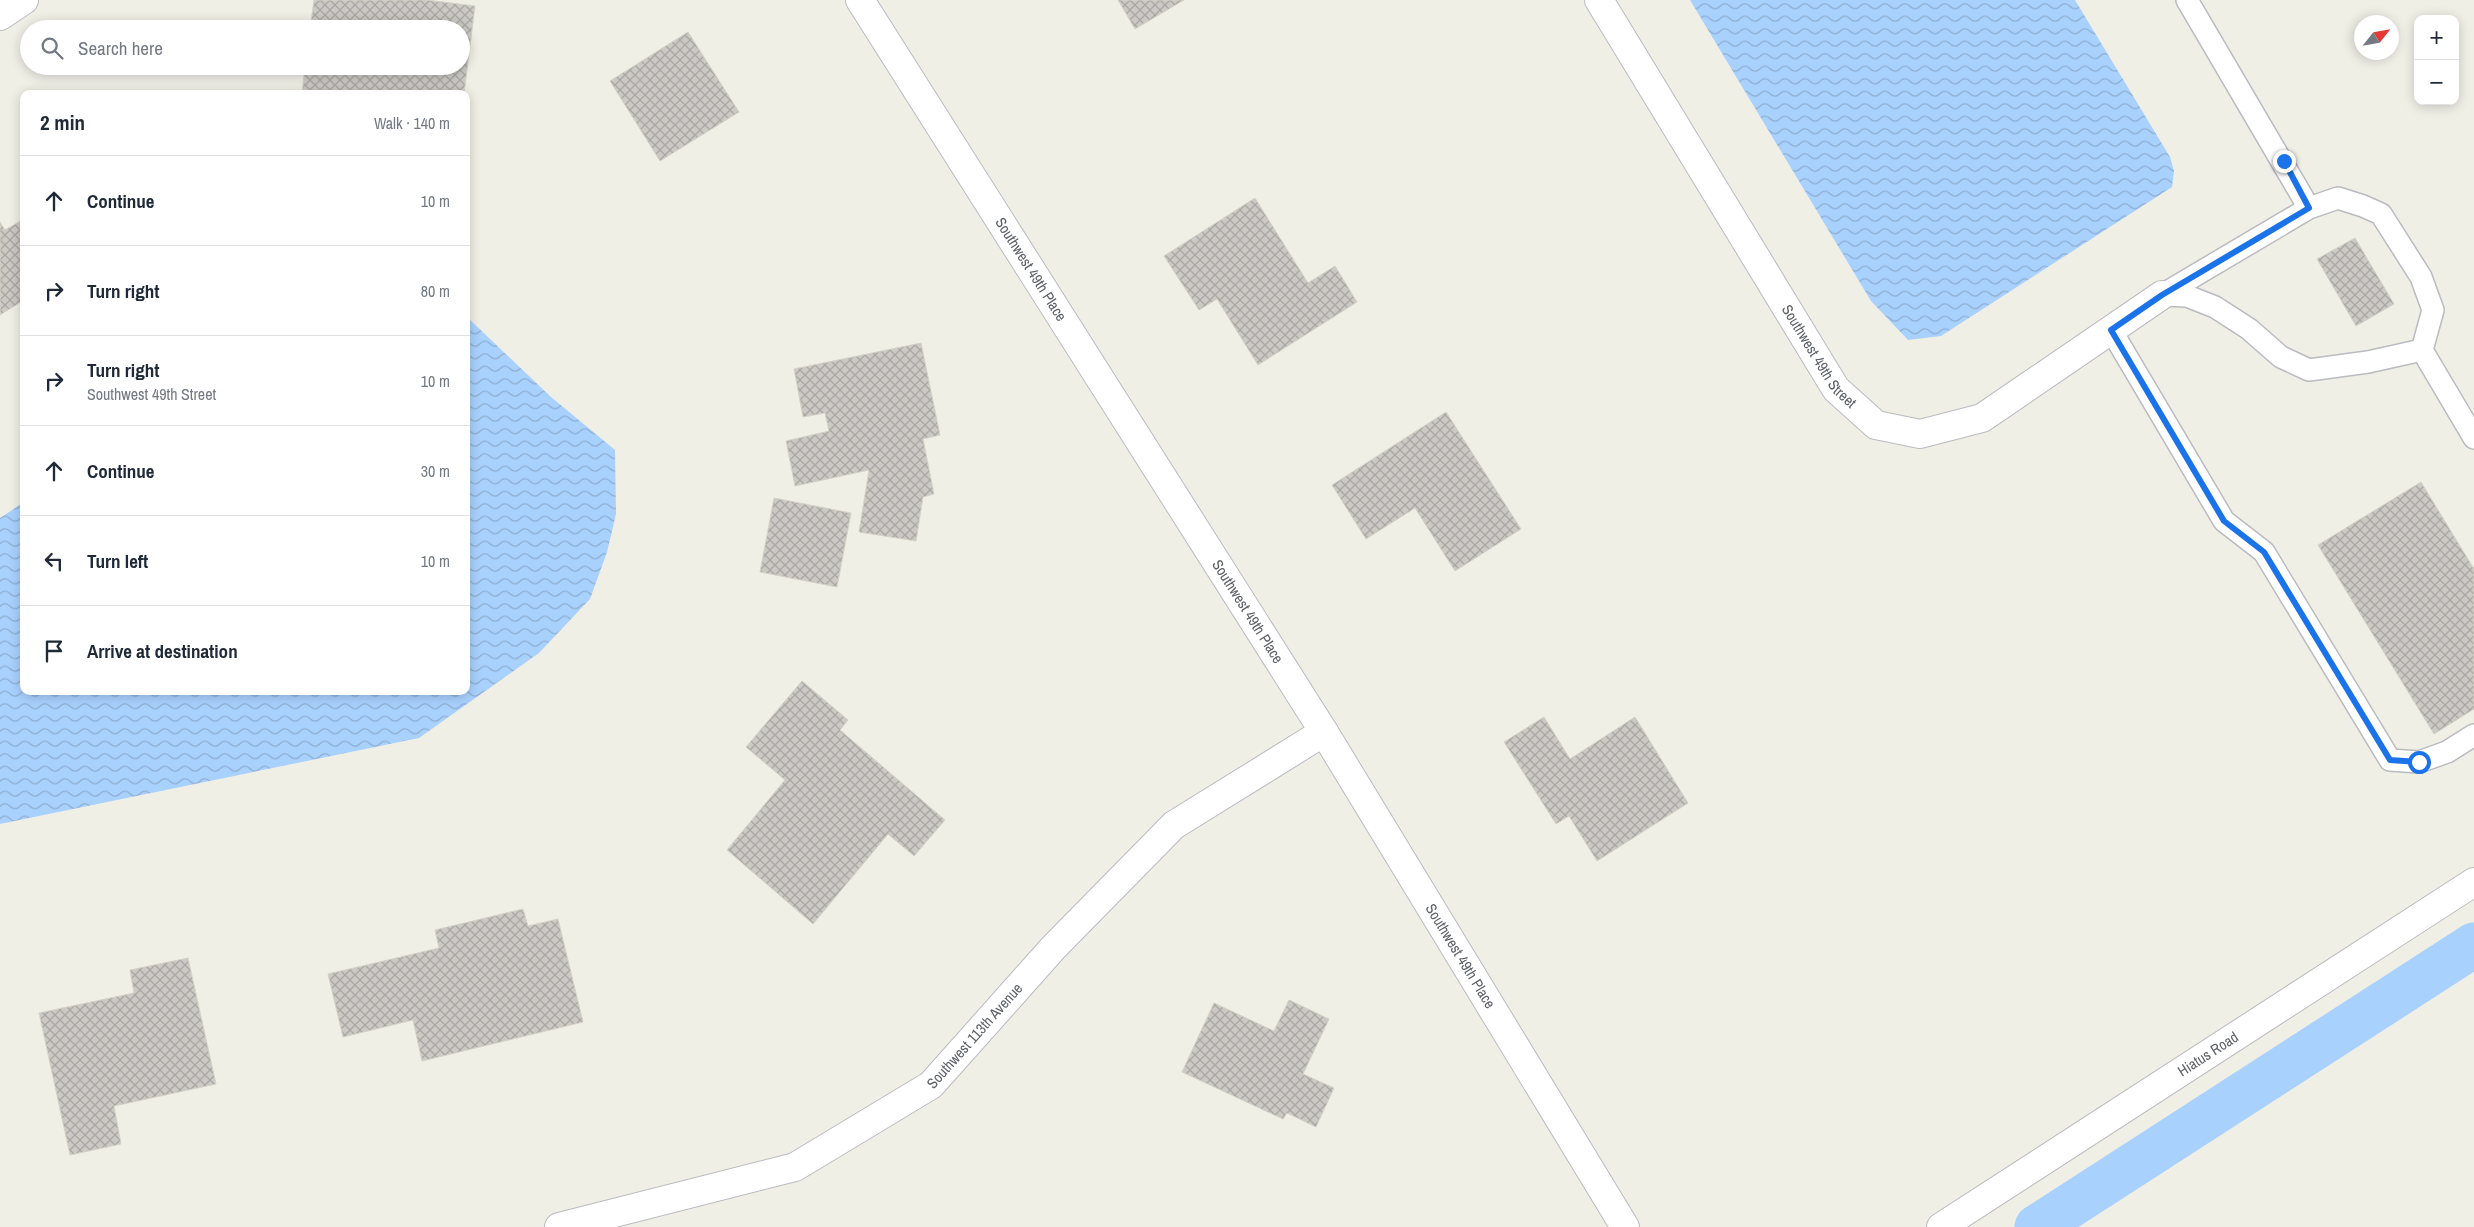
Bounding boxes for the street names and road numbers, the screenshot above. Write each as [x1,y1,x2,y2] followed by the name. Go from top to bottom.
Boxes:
[990,213,1072,325] street label: Southwest 49th Place
[1777,300,1862,413] street label: Southwest 49th Street
[1207,555,1289,667] street label: Southwest 49th Place
[1421,900,1501,1012] street label: Southwest 49th Place
[922,978,1027,1093] street label: Southwest 113th Avenue
[2173,1026,2242,1081] street label: Hiatus Road

